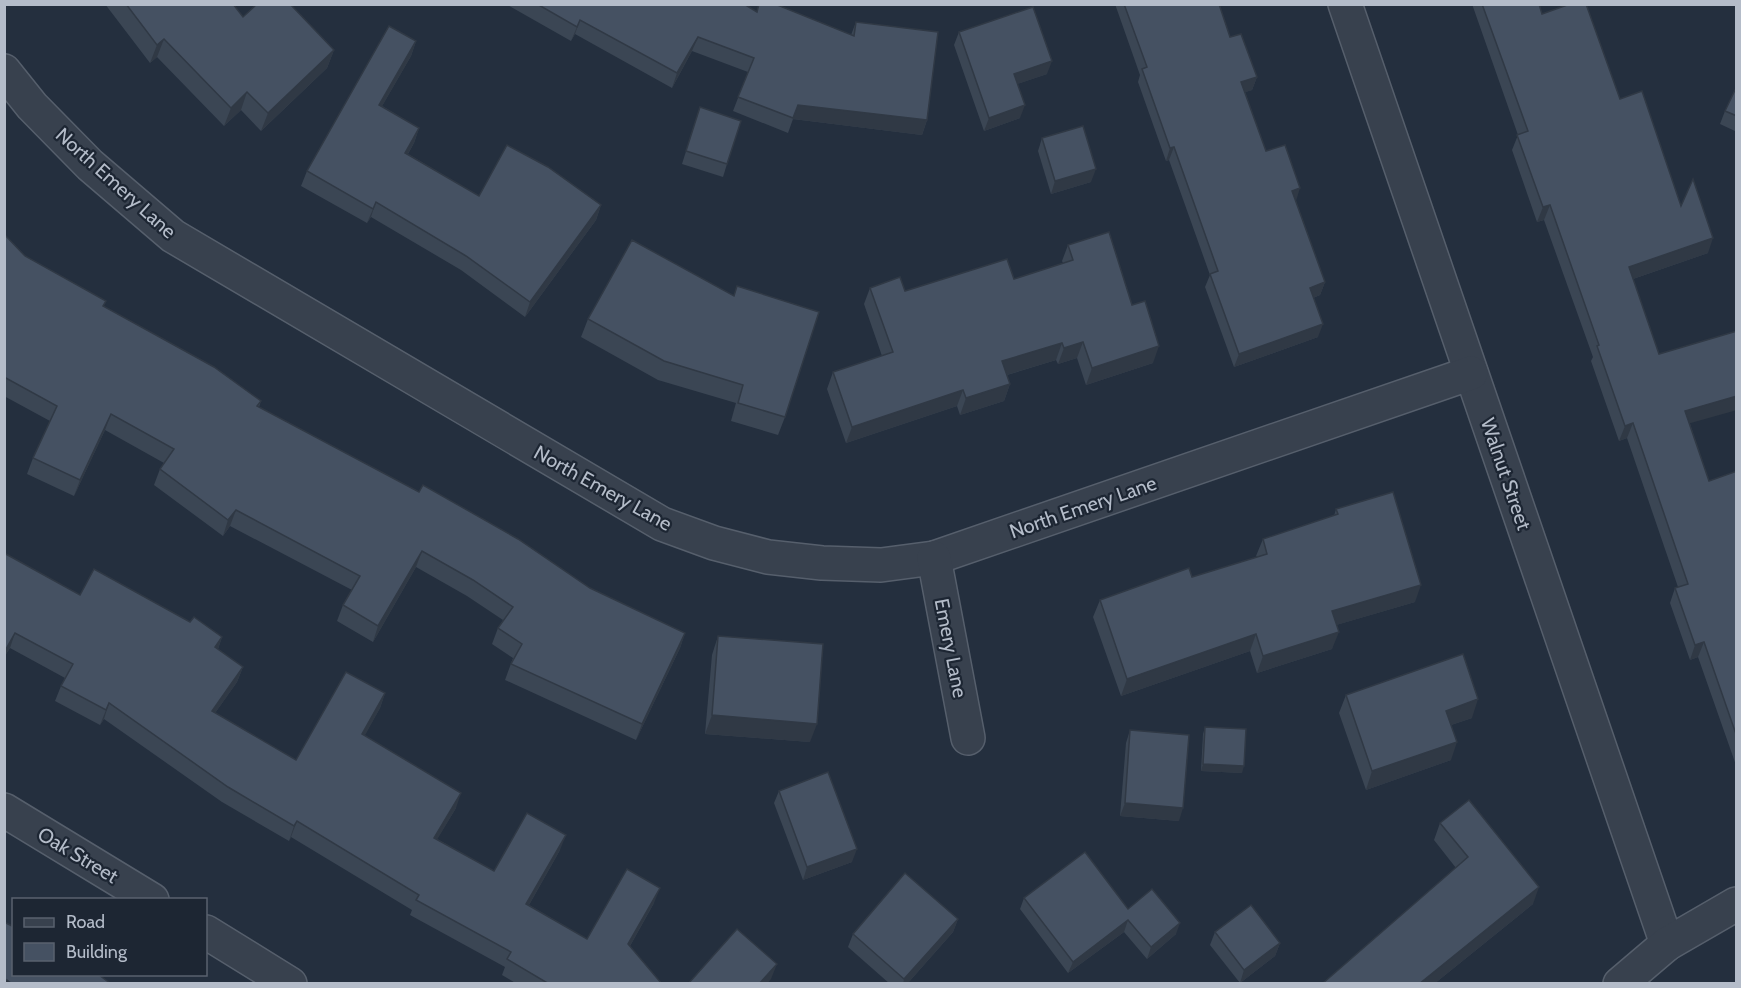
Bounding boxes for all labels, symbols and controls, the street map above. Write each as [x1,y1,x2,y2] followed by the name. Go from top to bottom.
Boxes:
[51,123,181,243] street label: North Emery Lane
[1476,415,1536,533] street label: Walnut Street
[530,440,676,536] street label: North Emery Lane
[1006,471,1160,543] street label: North Emery Lane
[930,596,972,700] street label: Emery Lane
[33,822,123,889] street label: Oak Street
[12,898,207,976] legend
[66,911,105,933] text: Road
[66,941,128,963] text: Building

